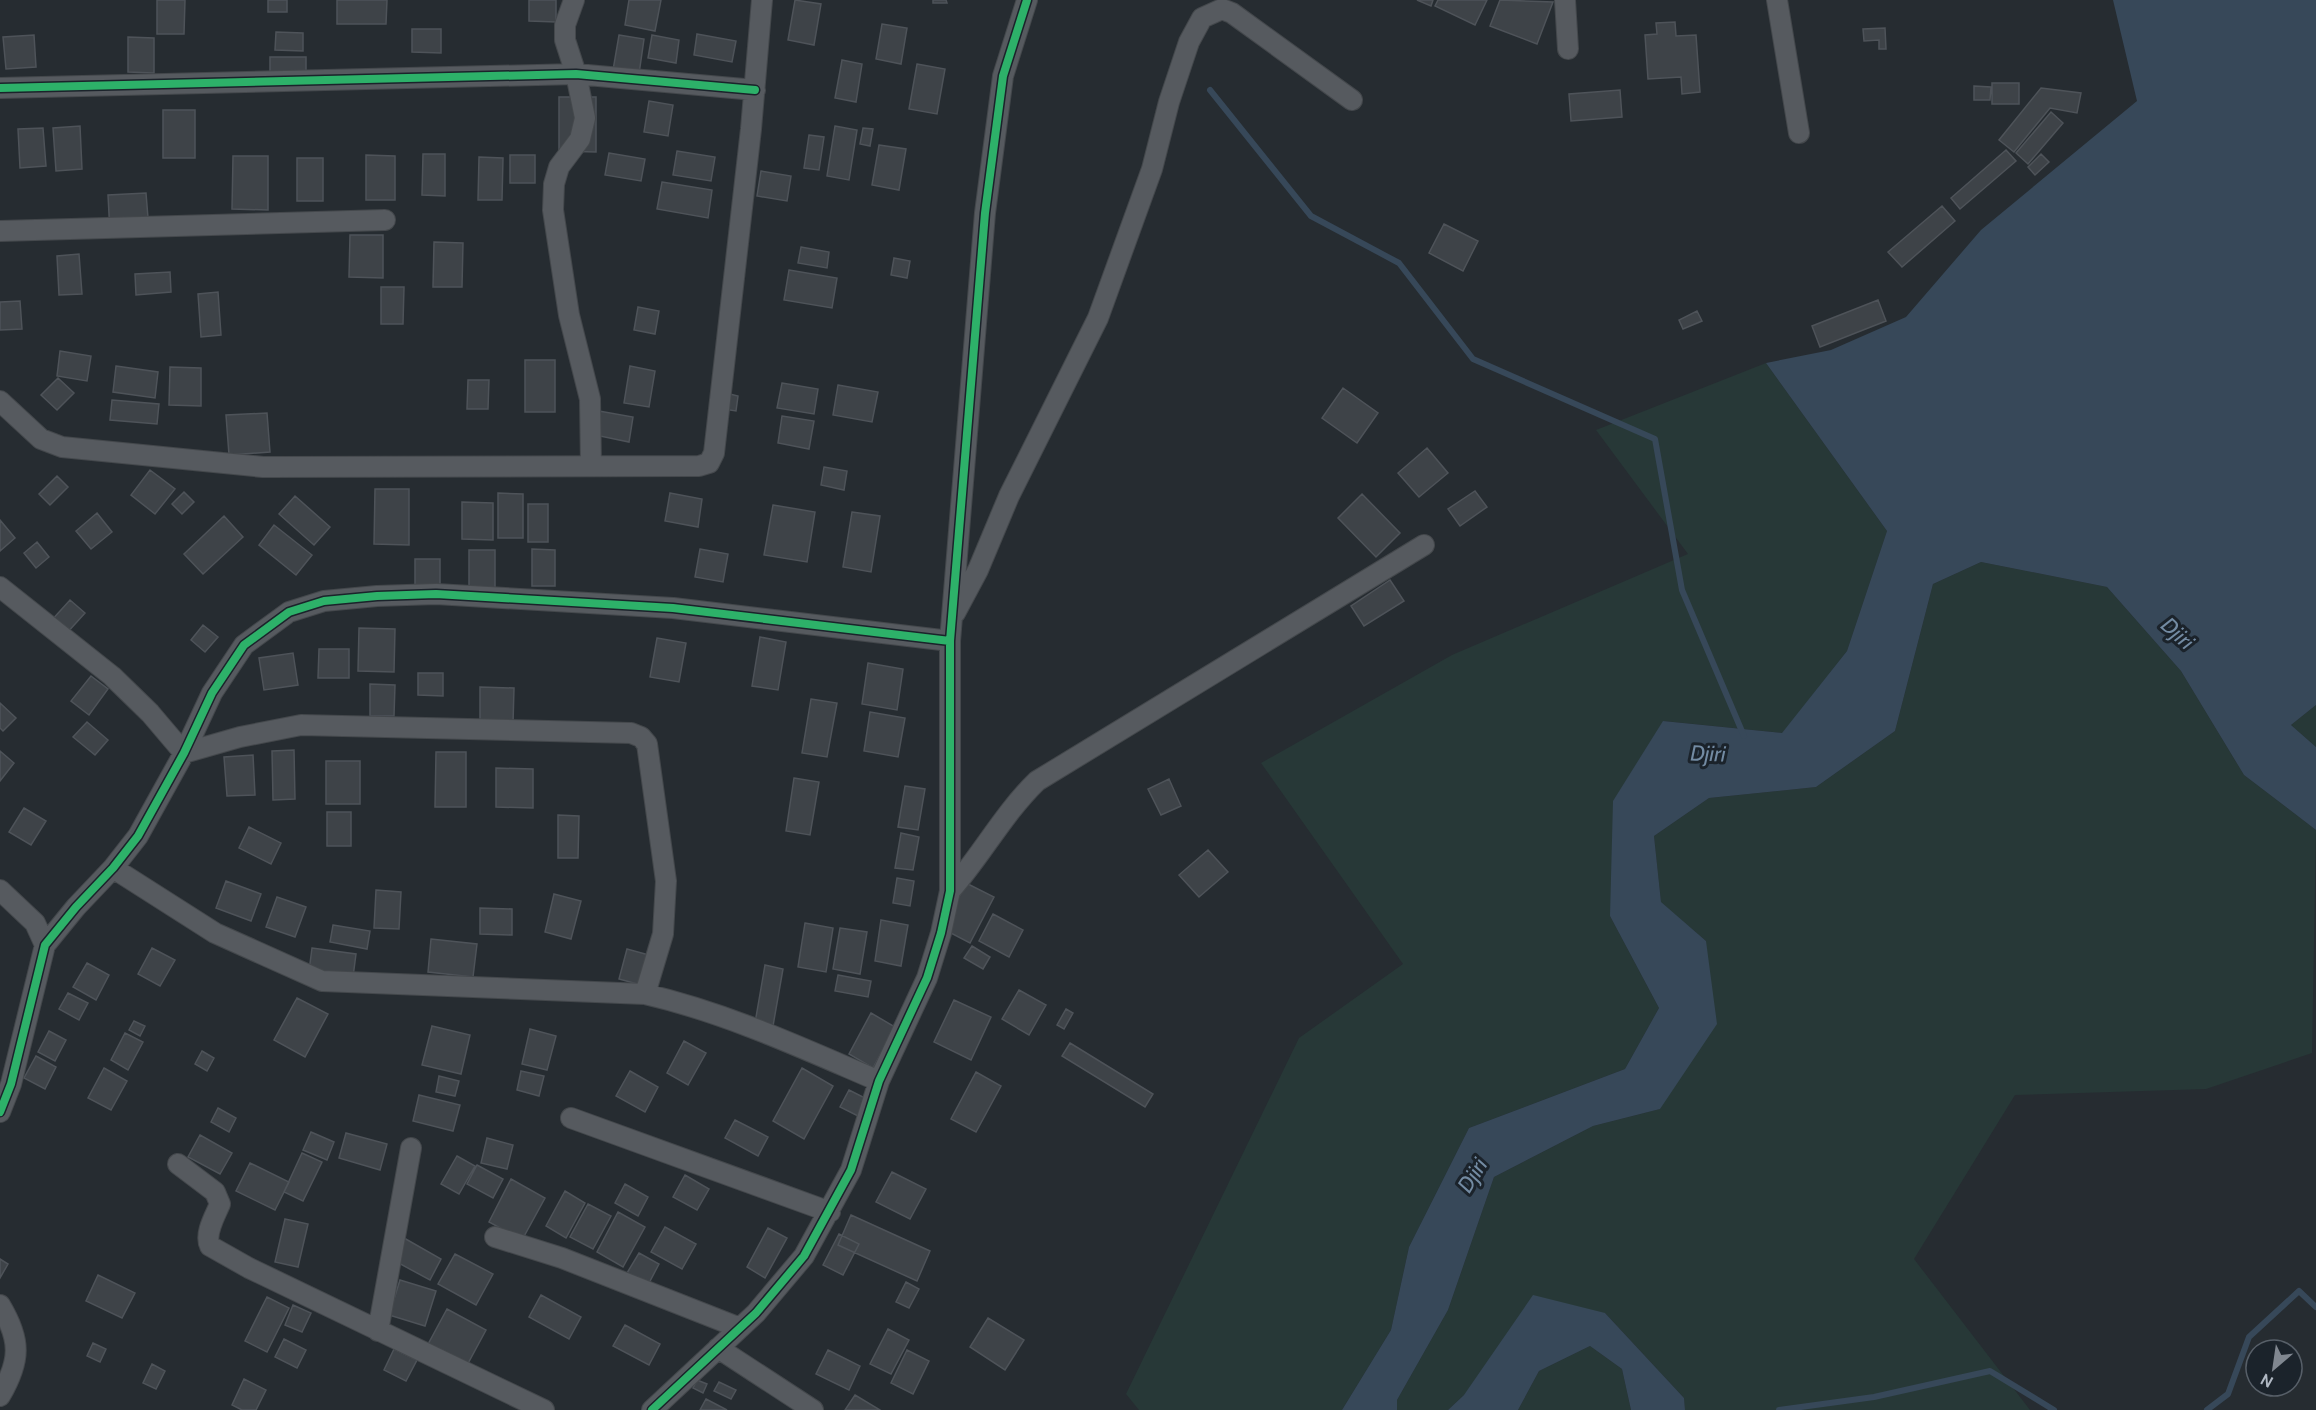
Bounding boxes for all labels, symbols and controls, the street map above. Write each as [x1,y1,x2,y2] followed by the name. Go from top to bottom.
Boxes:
[2155,611,2200,655] water label: Djiri
[1690,739,1726,768] water label: Djiri
[1452,1153,1493,1197] water label: Djiri
[2244,1338,2304,1398] north arrow
[2257,1370,2277,1392] text: N

